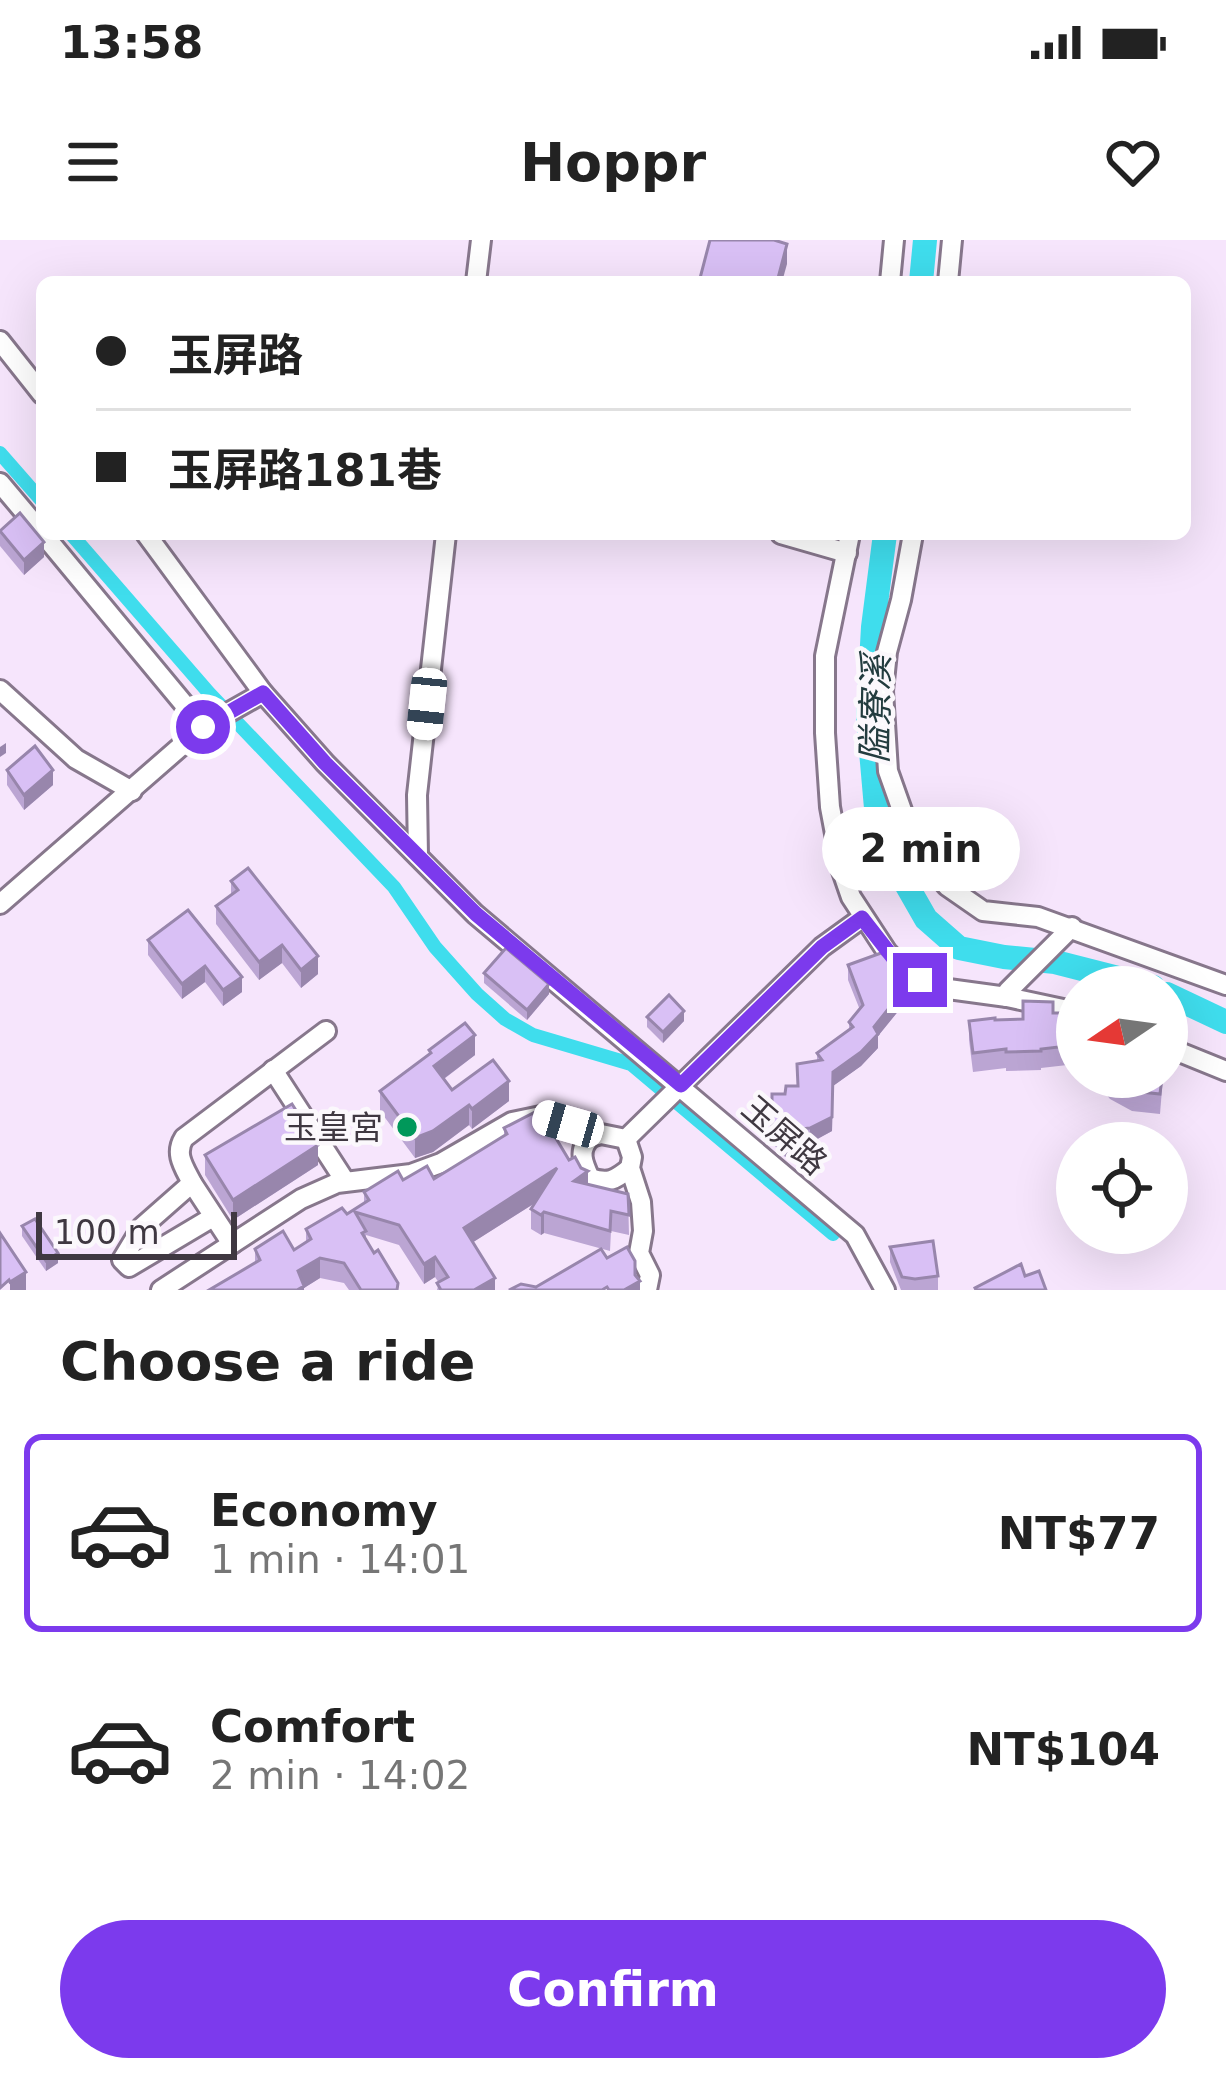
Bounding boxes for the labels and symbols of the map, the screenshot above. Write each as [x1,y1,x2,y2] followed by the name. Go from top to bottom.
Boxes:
[854,650,897,763] water label: 隘寮溪
[405,666,449,742] car
[176,700,230,754] route start
[821,806,1019,890] callout: 2 min
[893,953,947,1007] route end
[1056,966,1188,1098] north arrow
[735,1088,835,1183] street label: 玉屏路
[528,1097,608,1151] car
[284,1108,383,1147] place label: 玉皇宮
[394,1114,420,1140] marker: 玉皇宮
[36,1206,237,1259] scale bar

